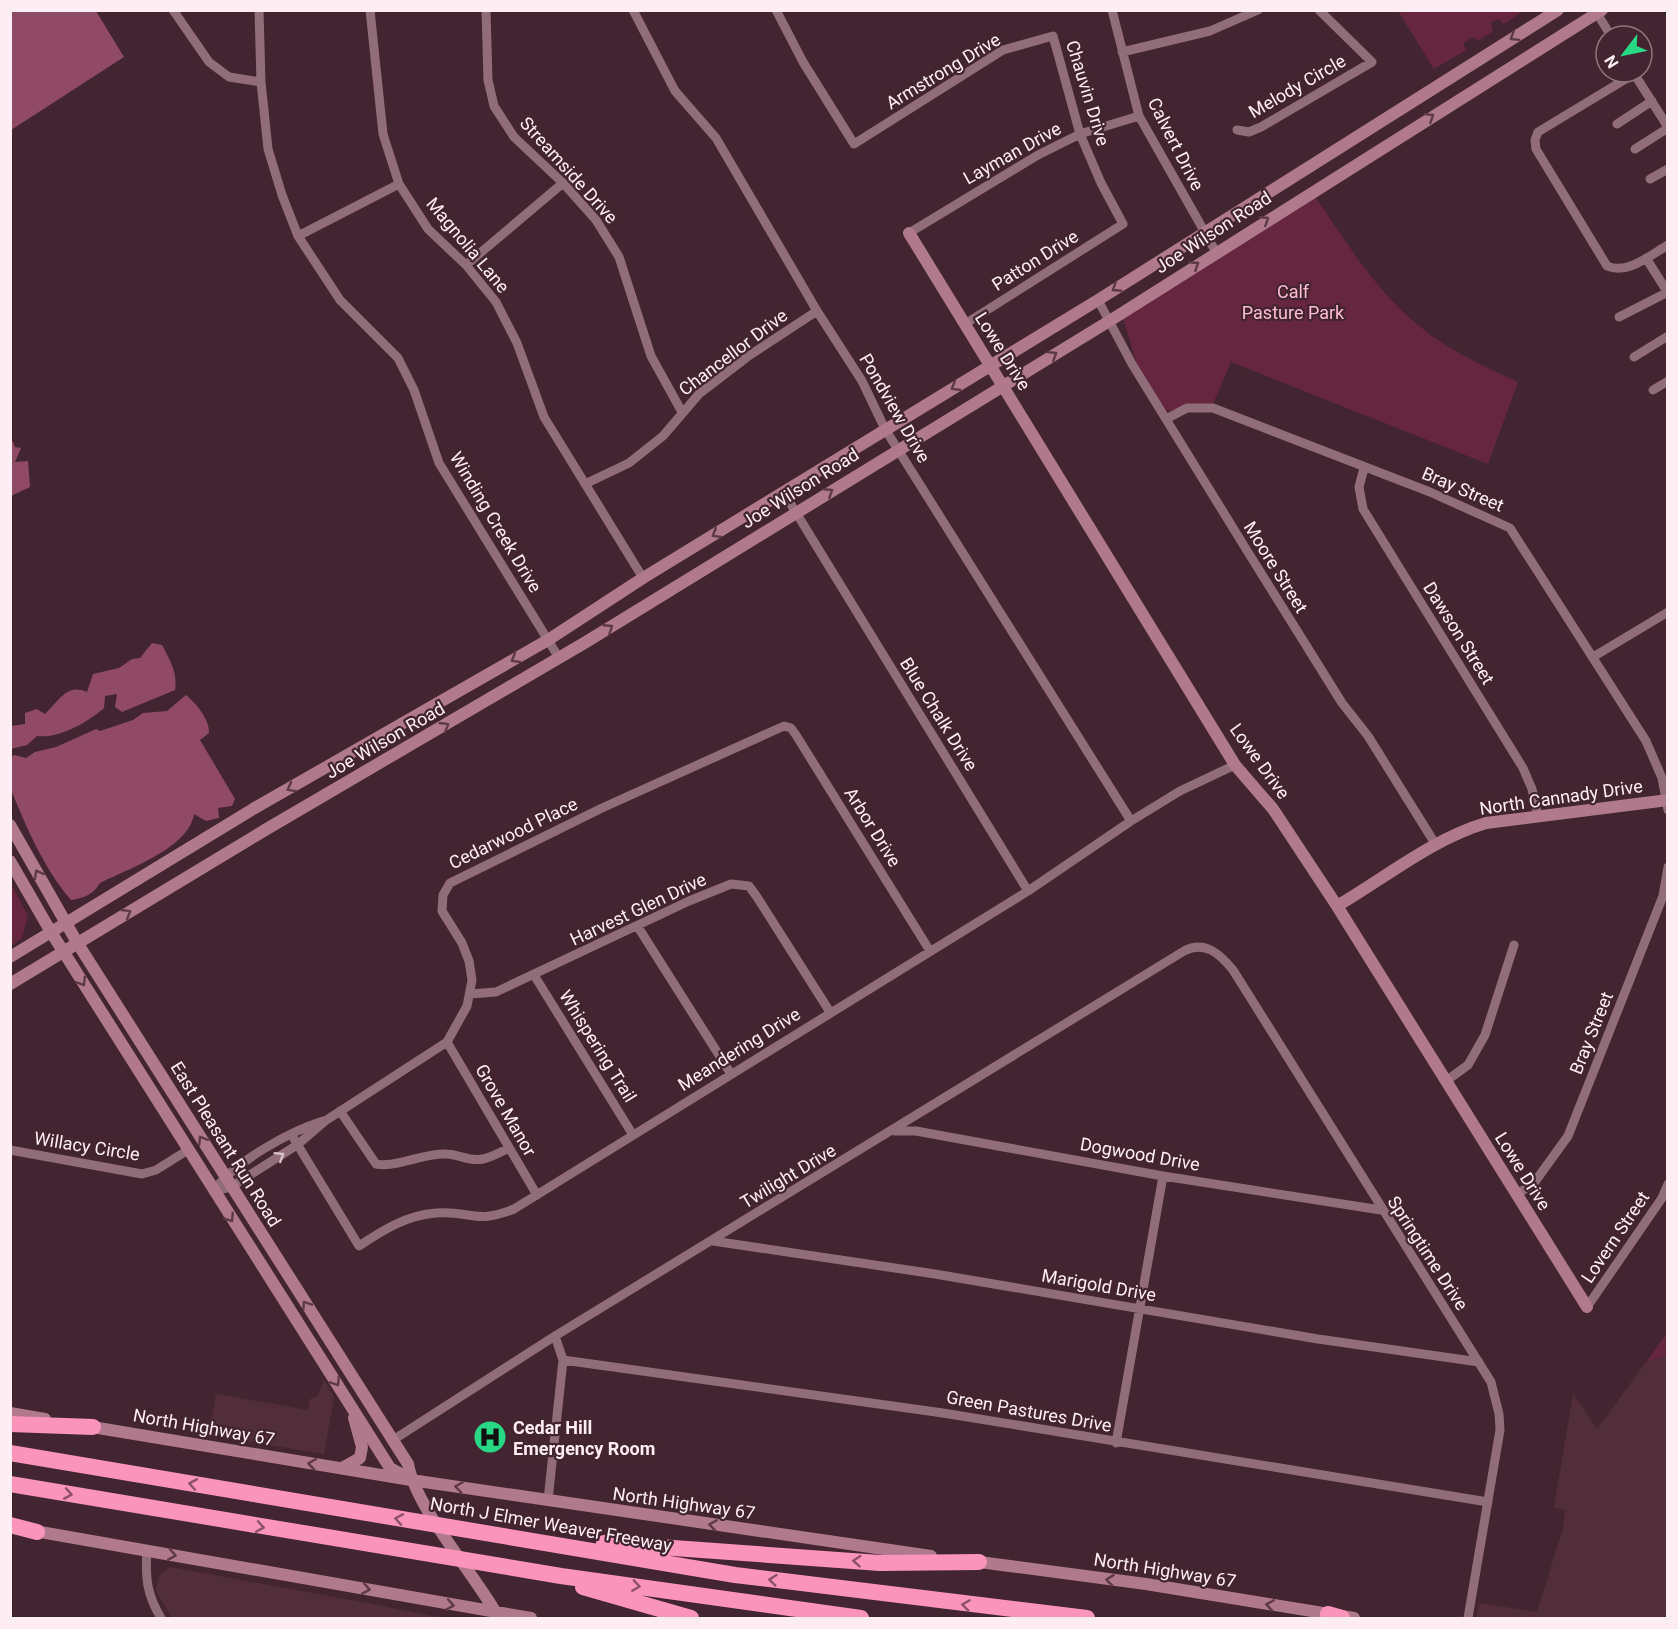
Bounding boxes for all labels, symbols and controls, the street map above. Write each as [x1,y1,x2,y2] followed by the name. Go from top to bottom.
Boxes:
[1594,24,1654,84] north arrow
[882,29,1004,113] street label: Armstrong Drive
[1510,30,1520,42] one-way arrow
[1062,38,1114,148] street label: Chauvin Drive
[1245,50,1349,122] street label: Melody Circle
[1601,52,1623,72] text: N
[1144,94,1208,194] street label: Calvert Drive
[516,112,622,228] street label: Streamside Drive
[1423,113,1434,124] one-way arrow
[960,118,1064,188] street label: Layman Drive
[1151,187,1275,277] street label: Joe Wilson Road
[422,193,514,297] street label: Magnolia Lane
[1259,216,1269,228] one-way arrow
[988,225,1082,295] street label: Patton Drive
[1189,261,1200,272] one-way arrow
[1112,281,1122,293] one-way arrow
[1242,281,1345,323] park label: Calf Pasture Park
[675,304,791,400] street label: Chancellor Drive
[971,308,1035,394] street label: Lowe Drive
[855,350,935,466] street label: Pondview Drive
[1047,351,1057,363] one-way arrow
[951,380,961,391] one-way arrow
[738,444,862,532] street label: Joe Wilson Road
[446,448,546,596] street label: Winding Creek Drive
[1419,462,1507,516] street label: Bray Street
[823,488,833,500] one-way arrow
[1240,517,1312,617] street label: Moore Street
[712,527,722,539] one-way arrow
[1419,578,1499,688] street label: Dawson Street
[603,623,613,635] one-way arrow
[511,652,521,664] one-way arrow
[896,654,982,774] street label: Blue Chalk Drive
[322,697,448,783] street label: Joe Wilson Road
[1226,719,1294,803] street label: Lowe Drive
[439,722,449,733] one-way arrow
[1478,775,1644,819] street label: North Cannady Drive
[287,781,297,792] one-way arrow
[840,784,906,870] street label: Arbor Drive
[445,793,581,873] street label: Cedarwood Place
[567,868,709,950] street label: Harvest Glen Drive
[34,870,45,880] one-way arrow
[121,909,131,921] one-way arrow
[75,975,86,986] one-way arrow
[555,986,641,1106] street label: Whispering Trail
[1565,989,1617,1077] street label: Bray Street
[674,1003,804,1095] street label: Meandering Drive
[167,1058,285,1230] street label: East Pleasant Run Road
[471,1060,541,1160] street label: Grove Manor
[33,1127,141,1165] street label: Willacy Circle
[1491,1128,1555,1214] street label: Lowe Drive
[1078,1133,1202,1175] street label: Dogwood Drive
[197,1136,209,1146] one-way arrow
[736,1139,840,1213] street label: Twilight Drive
[274,1152,284,1164] one-way arrow
[1577,1187,1653,1287] street label: Lovern Street
[1383,1192,1473,1314] street label: Springtime Drive
[223,1212,235,1222] one-way arrow
[1040,1265,1158,1305] street label: Marigold Drive
[303,1300,314,1311] one-way arrow
[328,1376,340,1386] one-way arrow
[945,1386,1113,1436] street label: Green Pastures Drive
[131,1404,277,1450] street label: North Highway 67
[513,1417,655,1459] place label: Cedar Hill Emergency Room
[472,1419,508,1455] hospital icon: Cedar Hill Emergency Room
[307,1458,316,1470] one-way arrow
[189,1478,198,1490] one-way arrow
[454,1482,463,1494] one-way arrow
[611,1483,757,1523] street label: North Highway 67
[64,1487,73,1499] one-way arrow
[429,1492,674,1556] street label: North J Elmer Weaver Freeway
[394,1513,404,1525] one-way arrow
[708,1519,718,1531] one-way arrow
[256,1520,265,1532] one-way arrow
[167,1548,177,1561] one-way arrow
[1092,1548,1238,1592] street label: North Highway 67
[853,1555,862,1568] one-way arrow
[768,1574,777,1587] one-way arrow
[1105,1574,1114,1586] one-way arrow
[631,1579,641,1591] one-way arrow
[361,1583,371,1595] one-way arrow
[444,1598,454,1611] one-way arrow
[1266,1599,1275,1611] one-way arrow
[961,1600,971,1612] one-way arrow

